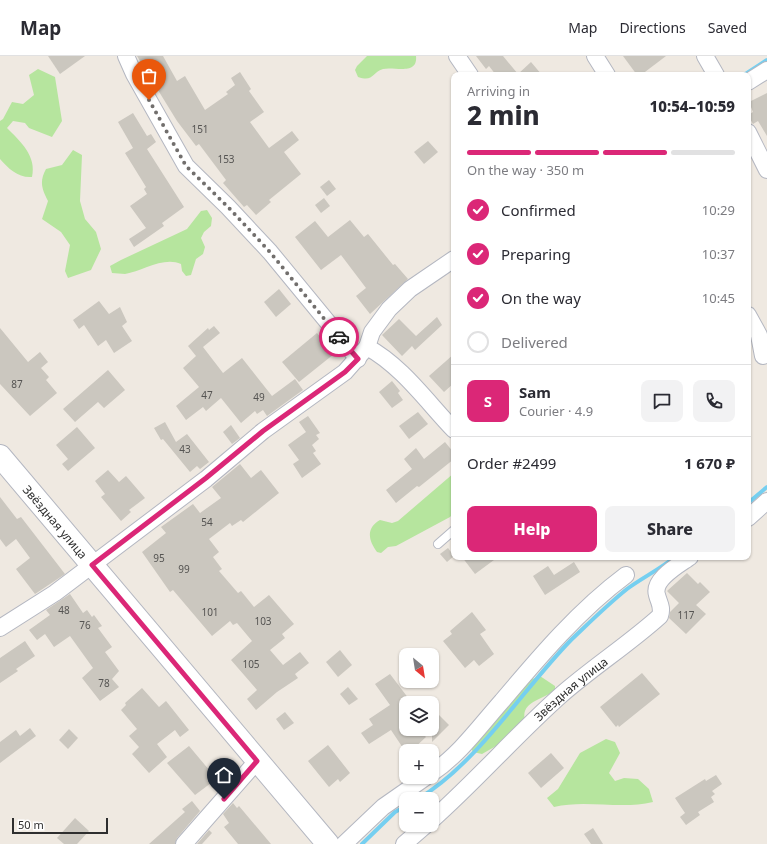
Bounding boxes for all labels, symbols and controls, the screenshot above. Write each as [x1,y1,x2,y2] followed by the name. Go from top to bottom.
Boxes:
[20,15,61,41] text: Map
[568,18,597,37] text: Map
[619,18,686,37] text: Directions
[708,18,747,37] text: Saved
[132,59,166,100] pin
[138,65,160,87] icon: bag
[467,82,530,100] text: Arriving in
[650,96,735,116] text: 10:54–10:59
[467,97,540,133] text: 2 min
[191,122,209,136] house number: 151
[217,152,235,166] house number: 153
[467,161,584,179] text: On the way · 350 m
[467,199,489,221] icon: check
[501,200,576,220] text: Confirmed
[702,201,735,219] text: 10:29
[467,243,489,265] icon: check
[501,244,571,264] text: Preparing
[702,245,735,263] text: 10:37
[467,287,489,309] icon: check
[501,288,581,308] text: On the way
[702,289,735,307] text: 10:45
[319,317,359,357] courier
[328,326,350,348] icon: car
[501,332,568,352] text: Delivered
[11,377,23,391] house number: 87
[641,380,683,422] button: chat
[693,380,735,422] button: phone
[519,382,551,402] text: Sam
[201,388,213,402] house number: 47
[253,390,265,404] house number: 49
[484,391,492,411] text: S
[519,402,593,420] text: Courier · 4.9
[179,442,191,456] house number: 43
[467,453,556,473] text: Order #2499
[684,453,735,473] text: 1 670 ₽
[19,481,92,562] street label: Звёздная улица
[467,506,597,552] button: Help
[605,506,735,552] button: Share
[201,515,213,529] house number: 54
[153,551,165,565] house number: 95
[178,562,190,576] house number: 99
[58,603,70,617] house number: 48
[201,605,219,619] house number: 101
[677,608,695,622] house number: 117
[254,614,272,628] house number: 103
[79,618,91,632] house number: 76
[399,648,439,688] north arrow
[399,648,439,832] map controls
[530,653,611,725] street label: Звёздная улица
[242,657,260,671] house number: 105
[98,676,110,690] house number: 78
[399,696,439,736] button: layers
[399,744,439,784] button: +
[207,758,241,799] pin
[213,764,235,786] icon: home
[399,792,439,832] button: −
[12,816,108,835] scale bar
[18,817,44,832] text: 50 m

